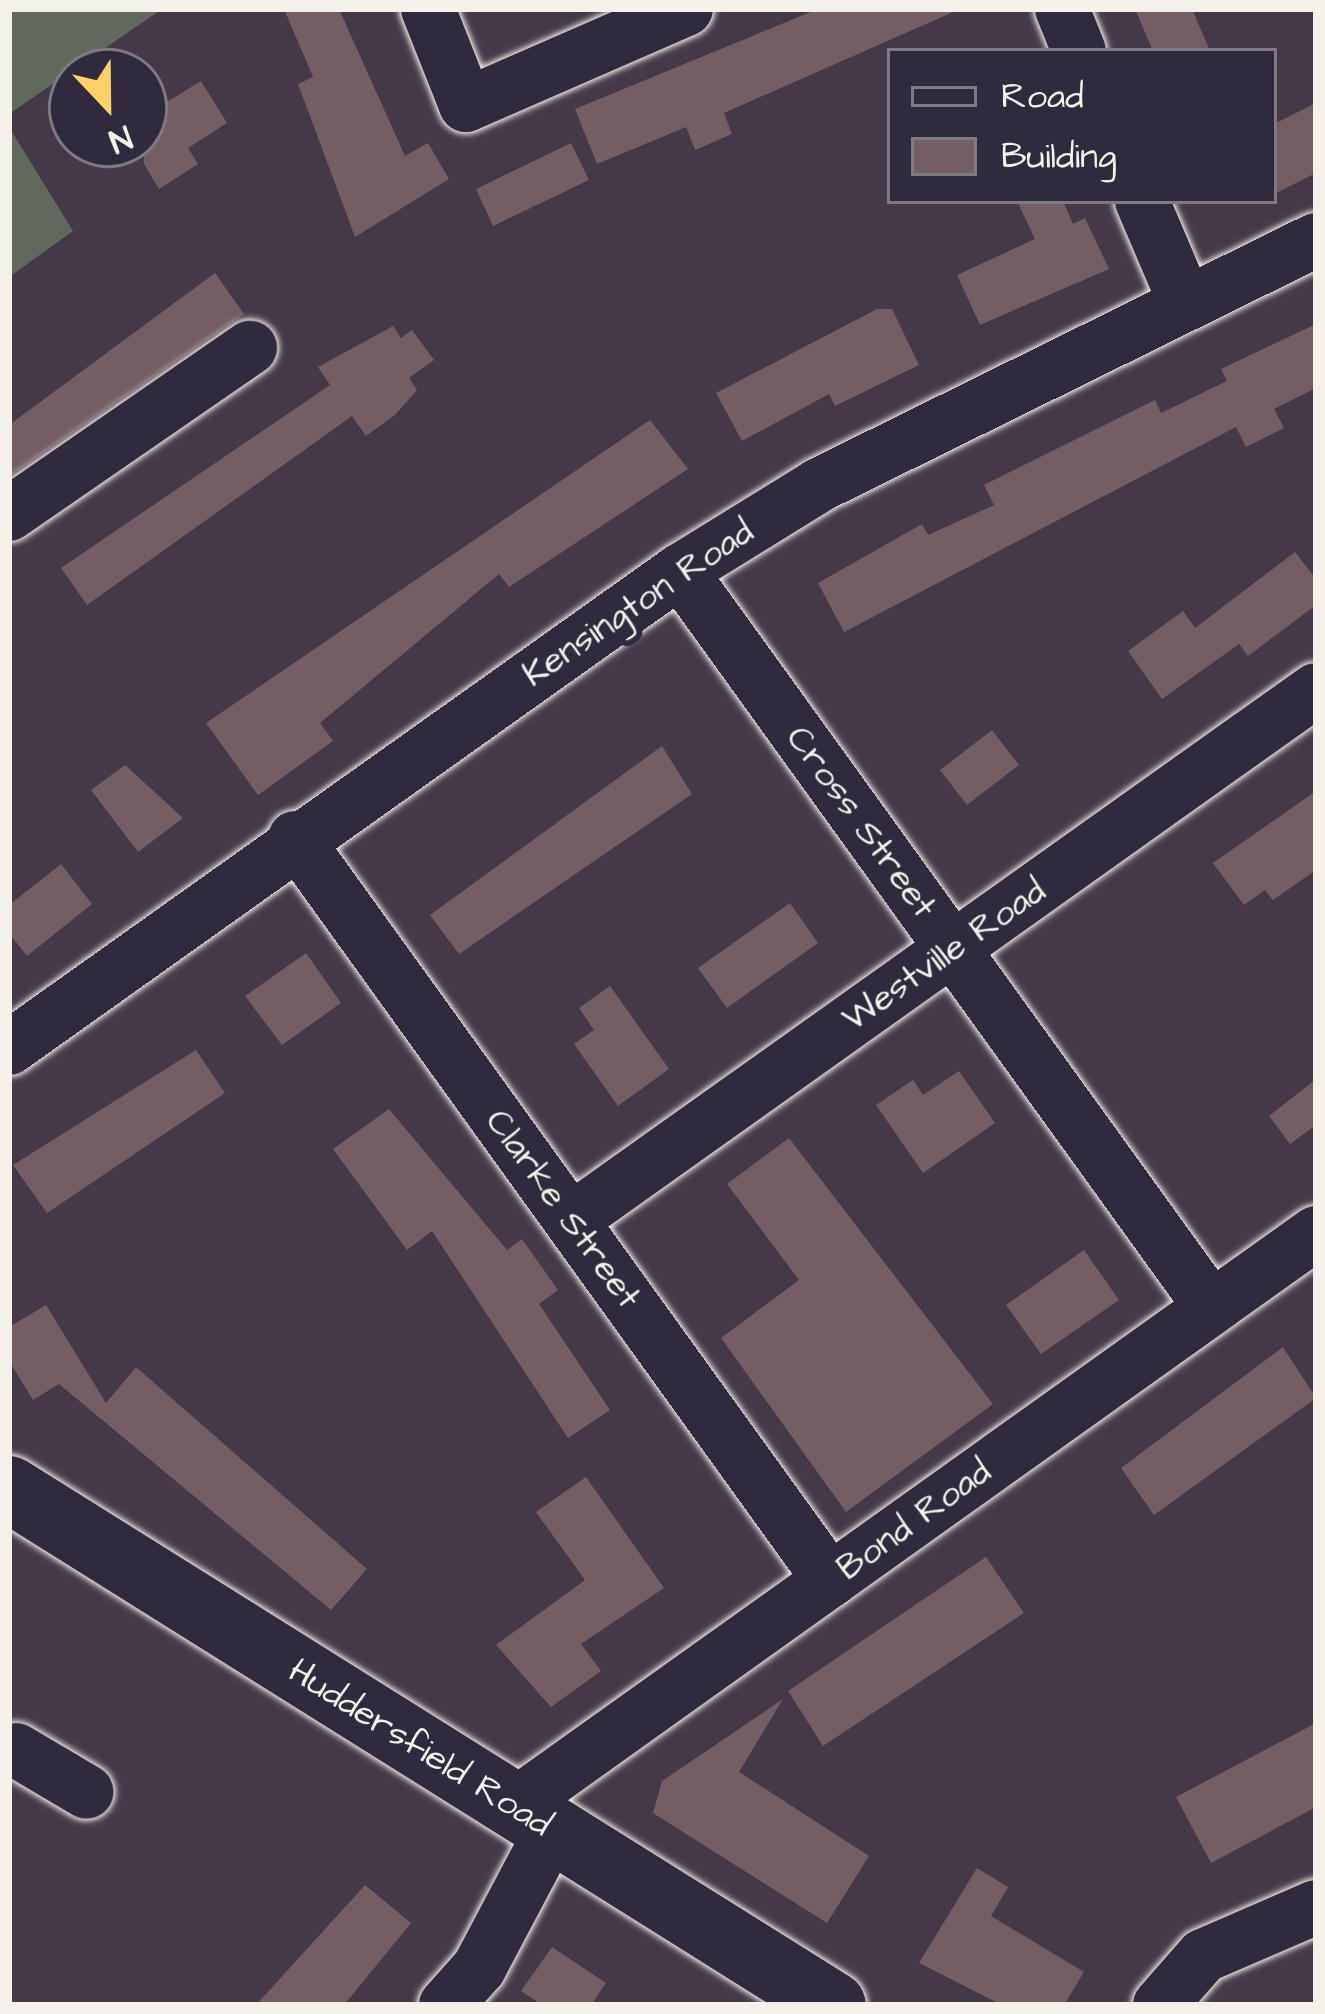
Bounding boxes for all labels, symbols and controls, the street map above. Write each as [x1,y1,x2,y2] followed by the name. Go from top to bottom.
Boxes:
[48,48,168,168] north arrow
[887,48,1277,204] legend
[1001,71,1084,122] text: Road
[102,113,139,164] text: N
[1001,131,1116,182] text: Building
[514,510,762,696] street label: Kensington Road
[777,717,945,927] street label: Cross Street
[834,869,1054,1041] street label: Westville Road
[476,1101,650,1317] street label: Clarke Street
[829,1450,999,1590] street label: Bond Road
[281,1650,559,1846] street label: Huddersfield Road

